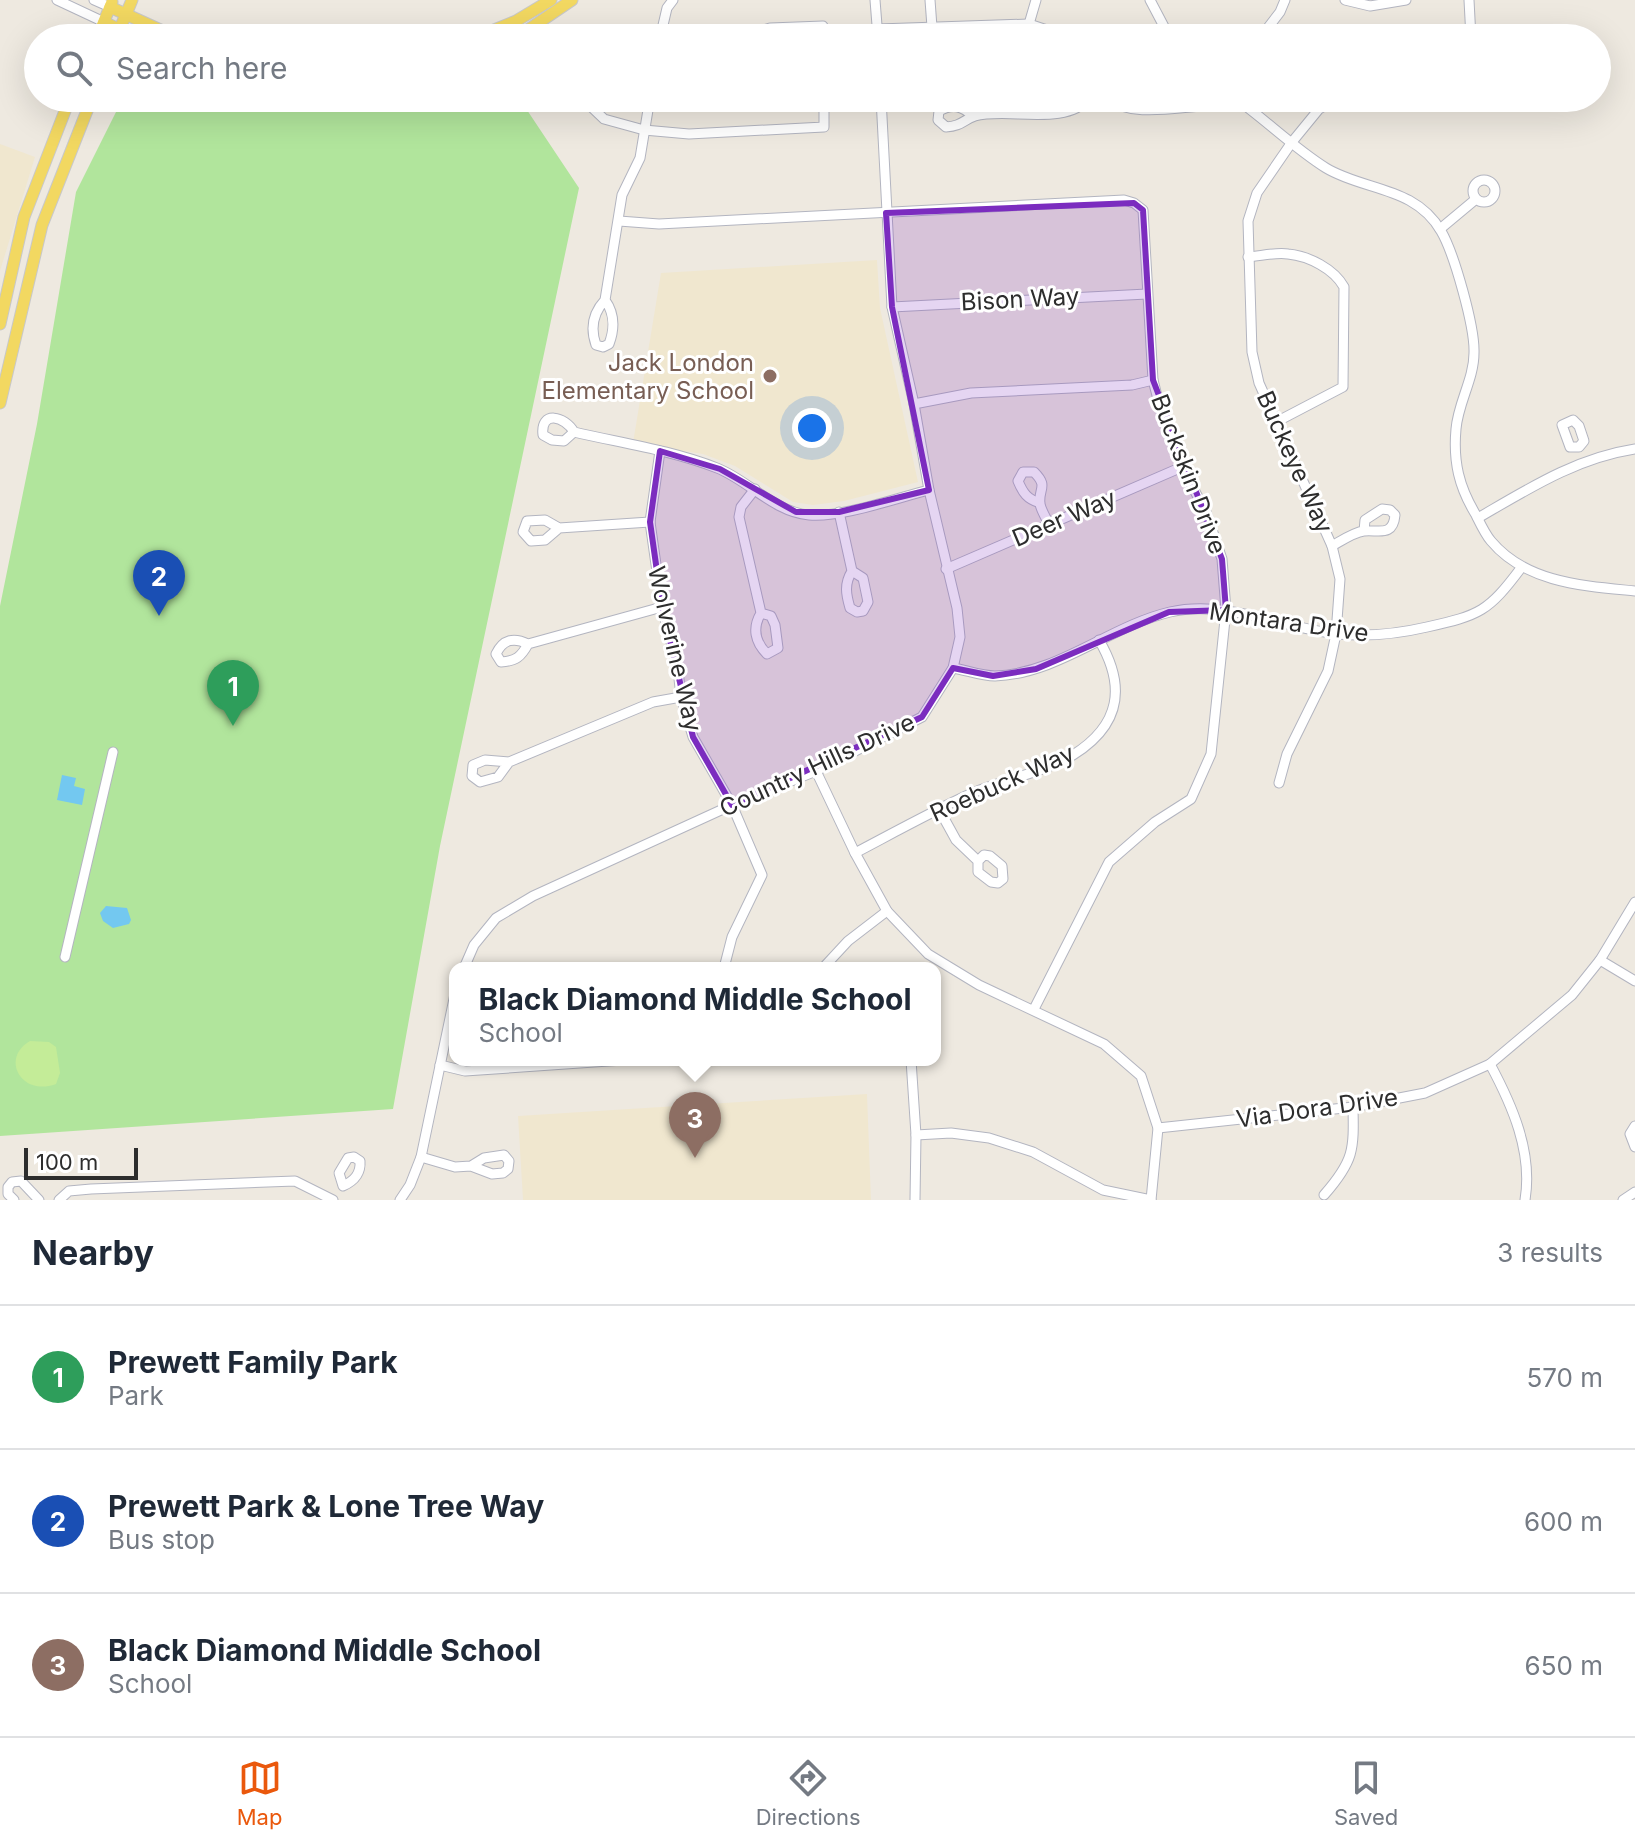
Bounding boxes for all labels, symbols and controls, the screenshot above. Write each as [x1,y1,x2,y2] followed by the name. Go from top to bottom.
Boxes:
[24,24,1611,112] search box
[52,46,96,90] icon: search
[116,50,288,86] text: Search here
[960,281,1080,317] street label: Bison Way
[542,348,754,405] place label: Jack London Elementary School
[761,367,779,385] marker: Jack London Elementary School
[1251,386,1339,538] street label: Buckeye Way
[1145,390,1233,558] street label: Buckskin Drive
[792,408,832,448] your location
[1008,483,1120,553] street label: Deer Way
[133,550,185,616] pin: 2
[642,563,708,735] street label: Wolverine Way
[1208,596,1370,648] street label: Montara Drive
[207,660,259,726] pin: 1
[715,707,919,823] street label: Country Hills Drive
[925,738,1079,828] street label: Roebuck Way
[449,962,941,1066] popup
[478,981,912,1017] text: Black Diamond Middle School
[478,1017,563,1048] text: School
[1234,1082,1400,1134] street label: Via Dora Drive
[669,1092,721,1158] pin: 3
[24,1144,138,1180] scale bar
[36,1149,98,1175] text: 100 m
[32,1232,154,1273] text: Nearby
[1497,1237,1603,1268] text: 3 results
[108,1344,398,1380] text: Prewett Family Park
[52,1362,64,1393] text: 1
[1526,1362,1603,1393] text: 570 m
[108,1380,164,1411] text: Park
[108,1488,544,1524] text: Prewett Park & Lone Tree Way
[50,1506,66,1537] text: 2
[1524,1506,1603,1537] text: 600 m
[108,1524,215,1555] text: Bus stop
[108,1632,541,1668] text: Black Diamond Middle School
[50,1650,66,1681] text: 3
[1525,1650,1603,1681] text: 650 m
[108,1668,192,1699] text: School
[237,1756,282,1830] tab: Map
[756,1756,861,1830] tab: Directions
[1334,1756,1398,1830] tab: Saved

